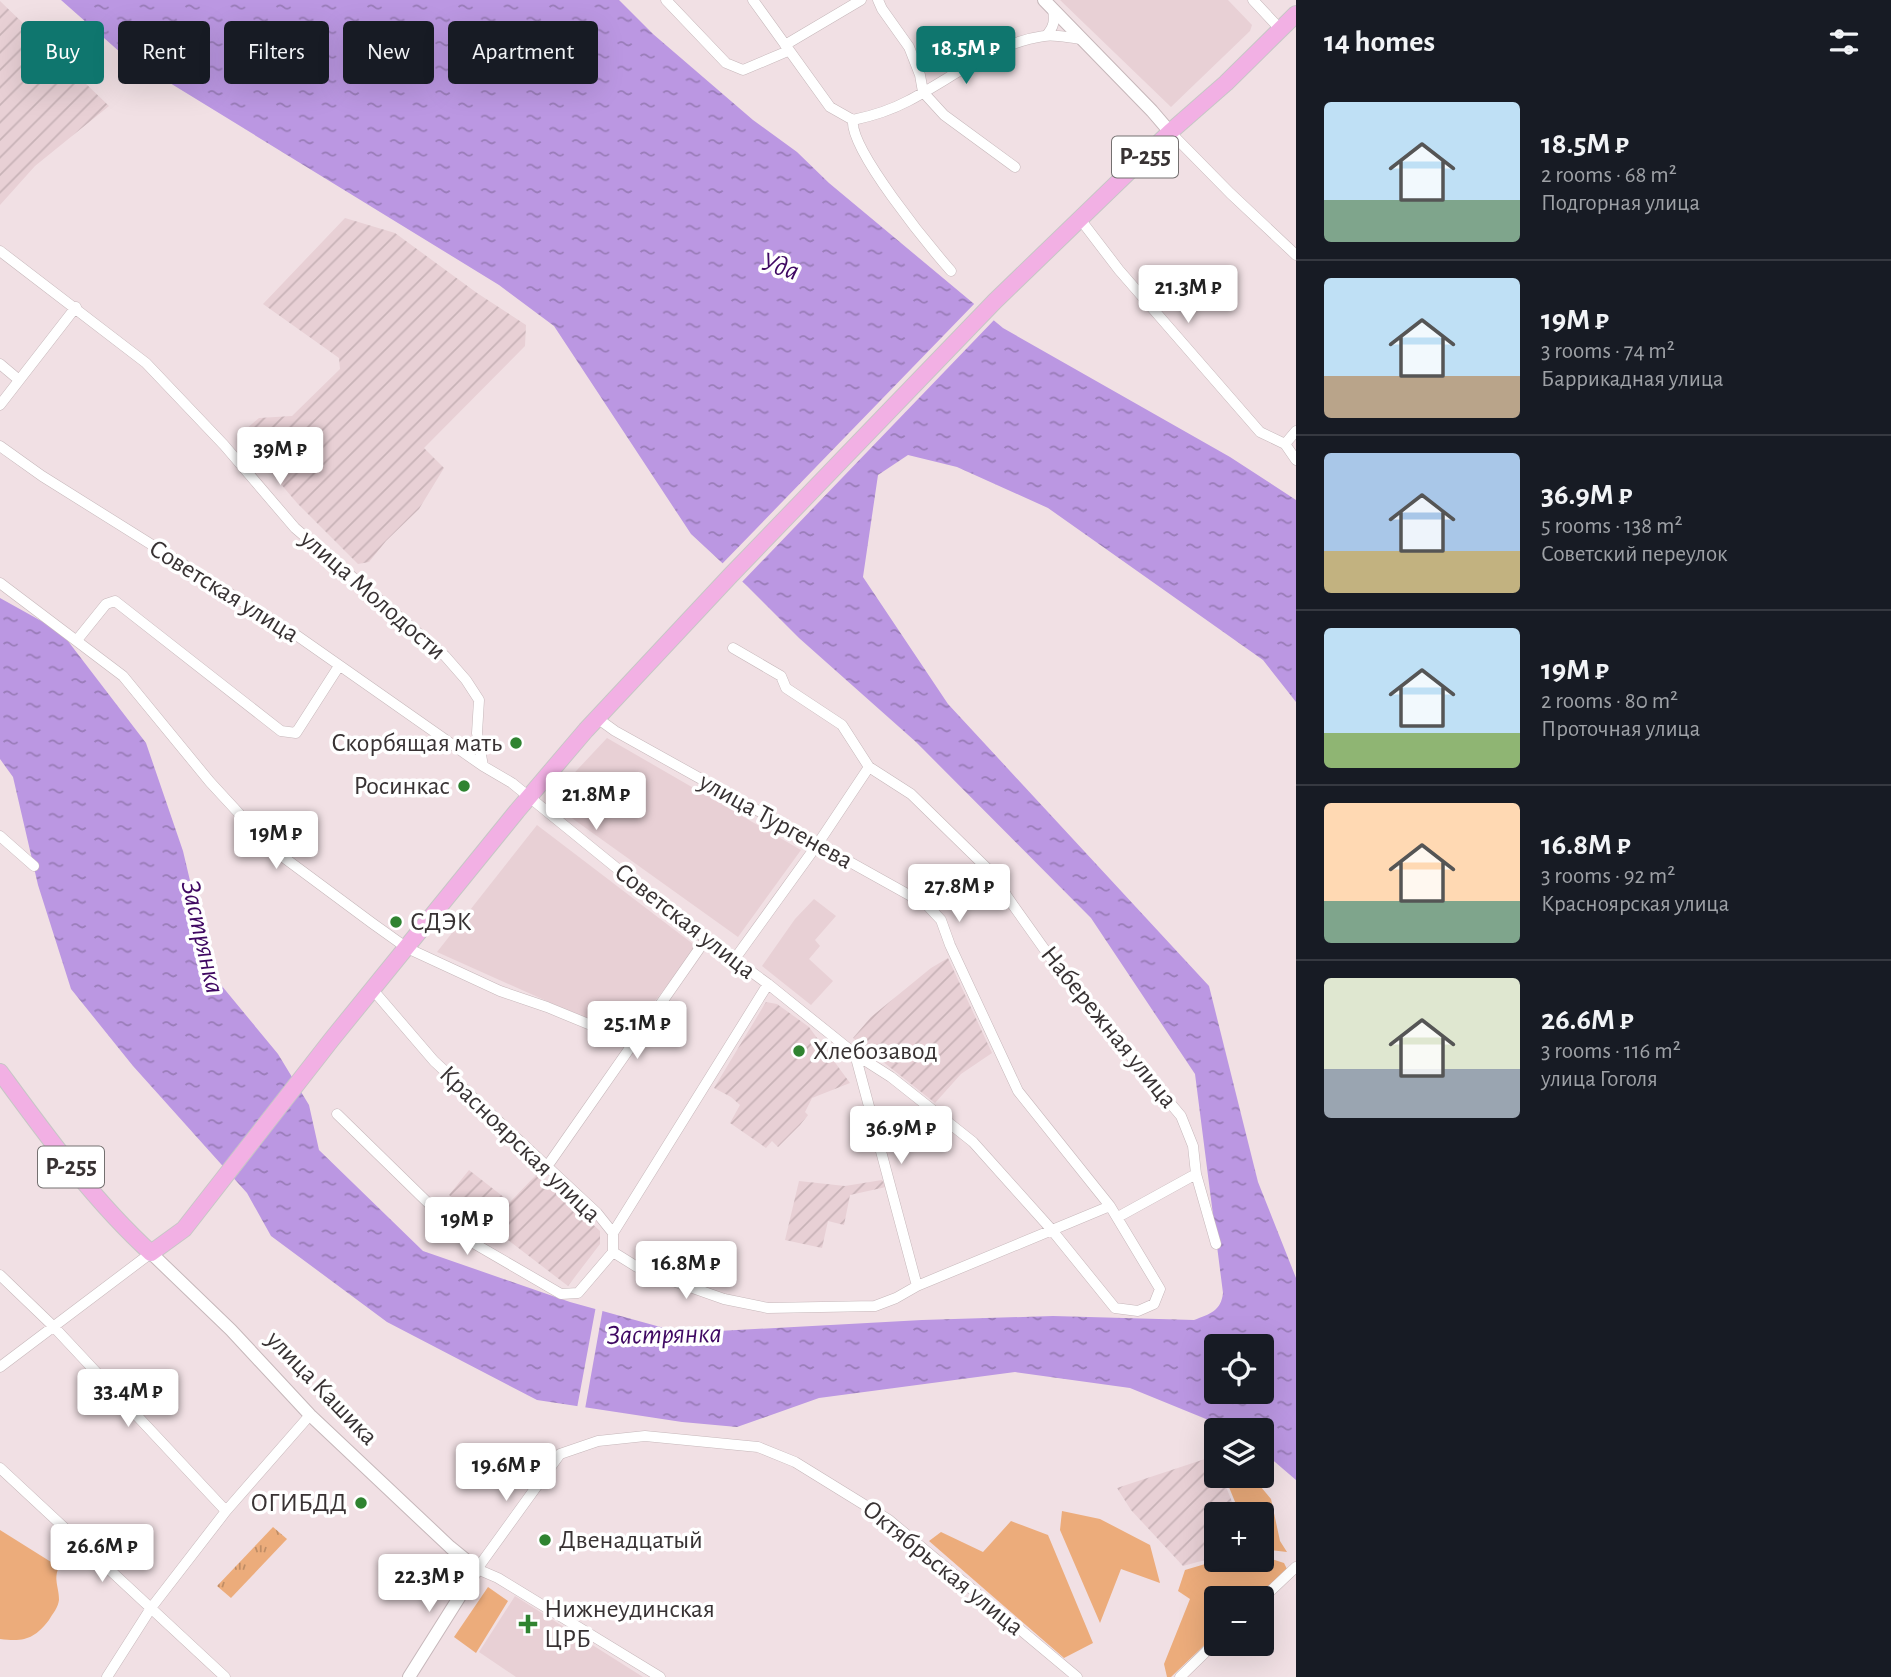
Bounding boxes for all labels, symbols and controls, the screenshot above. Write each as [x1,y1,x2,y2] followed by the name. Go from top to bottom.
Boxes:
[21,21,104,84] chip: Buy
[118,21,210,84] chip: Rent
[224,21,329,84] chip: Filters
[343,21,434,84] chip: New
[448,21,598,84] chip: Apartment
[1825,23,1863,61] icon: filters
[901,27,1031,86] pin: 18.5M ₽
[1324,27,1435,57] text: 14 homes
[932,37,1000,60] text: 18.5M ₽
[1541,129,1629,159] text: 18.5M ₽
[1380,130,1464,214] icon: home
[1112,136,1178,177] road number: Р-255
[1541,164,1677,187] text: 2 rooms · 68 m²
[1541,192,1700,215] text: Подгорная улица
[758,248,802,286] water label: Уда
[1123,266,1253,325] pin: 21.3M ₽
[1155,276,1221,299] text: 21.3M ₽
[1541,305,1609,335] text: 19M ₽
[1380,306,1464,390] icon: home
[1541,340,1675,363] text: 3 rooms · 74 m²
[1541,368,1724,391] text: Баррикадная улица
[231,428,329,487] pin: 39M ₽
[253,438,307,461] text: 39M ₽
[1541,480,1632,510] text: 36.9M ₽
[1380,481,1464,565] icon: home
[1541,515,1682,538] text: 5 rooms · 138 m²
[295,524,451,665] street label: улица Молодости
[145,535,304,647] street label: Советская улица
[1541,543,1728,566] text: Советский переулок
[1541,655,1609,685] text: 19M ₽
[1380,656,1464,740] icon: home
[1541,690,1678,713] text: 2 rooms · 80 m²
[1541,718,1700,741] text: Проточная улица
[331,730,502,756] place label: Скорбящая мать
[508,735,524,751] marker: Скорбящая мать
[694,768,857,874] street label: улица Тургенева
[531,772,661,832] pin: 21.8M ₽
[353,773,450,799] place label: Росинкас
[456,778,472,794] marker: Росинкас
[562,783,630,806] text: 21.8M ₽
[227,812,325,871] pin: 19M ₽
[250,822,302,845] text: 19M ₽
[1541,830,1630,860] text: 16.8M ₽
[1380,831,1464,915] icon: home
[610,858,761,984] street label: Советская улица
[894,864,1024,924] pin: 27.8M ₽
[1541,865,1675,888] text: 3 rooms · 92 m²
[924,875,994,898] text: 27.8M ₽
[175,878,229,996] water label: Застрянка
[1541,893,1729,916] text: Красноярская улица
[410,909,472,935] place label: СДЭК
[388,914,404,930] marker: СДЭК
[1036,941,1182,1113] street label: Набережная улица
[572,1002,702,1061] pin: 25.1M ₽
[1541,1005,1633,1035] text: 26.6M ₽
[1380,1006,1464,1090] icon: home
[604,1012,670,1035] text: 25.1M ₽
[813,1038,938,1064] place label: Хлебозавод
[1541,1040,1681,1063] text: 3 rooms · 116 m²
[791,1043,807,1059] marker: Хлебозавод
[434,1061,606,1227] street label: Красноярская улица
[1541,1068,1658,1091] text: улица Гоголя
[836,1106,966,1166] pin: 36.9M ₽
[866,1117,936,1140] text: 36.9M ₽
[38,1147,104,1188] road number: Р-255
[418,1198,516,1257] pin: 19M ₽
[441,1208,493,1231] text: 19M ₽
[621,1242,751,1301] pin: 16.8M ₽
[652,1252,720,1275] text: 16.8M ₽
[606,1320,722,1350] water label: Застрянка
[261,1325,383,1450] street label: улица Кашика
[1204,1334,1274,1656] map controls
[1204,1334,1274,1404] button: locate
[63,1370,193,1429] pin: 33.4M ₽
[93,1380,163,1403] text: 33.4M ₽
[1204,1418,1274,1488] button: layers
[441,1444,571,1503] pin: 19.6M ₽
[472,1454,540,1477] text: 19.6M ₽
[250,1490,347,1516] place label: ОГИБДД
[353,1495,369,1511] marker: ОГИБДД
[858,1495,1029,1641] street label: Октябрьская улица
[1204,1502,1274,1572] button: +
[37,1524,167,1584] pin: 26.6M ₽
[559,1527,703,1553] place label: Двенадцатый
[537,1532,553,1548] marker: Двенадцатый
[67,1535,137,1558] text: 26.6M ₽
[364,1554,494,1614] pin: 22.3M ₽
[394,1565,464,1588] text: 22.3M ₽
[1204,1586,1274,1656] button: −
[544,1596,715,1652] place label: Нижнеудинская ЦРБ
[518,1614,538,1634] marker: Нижнеудинская ЦРБ

